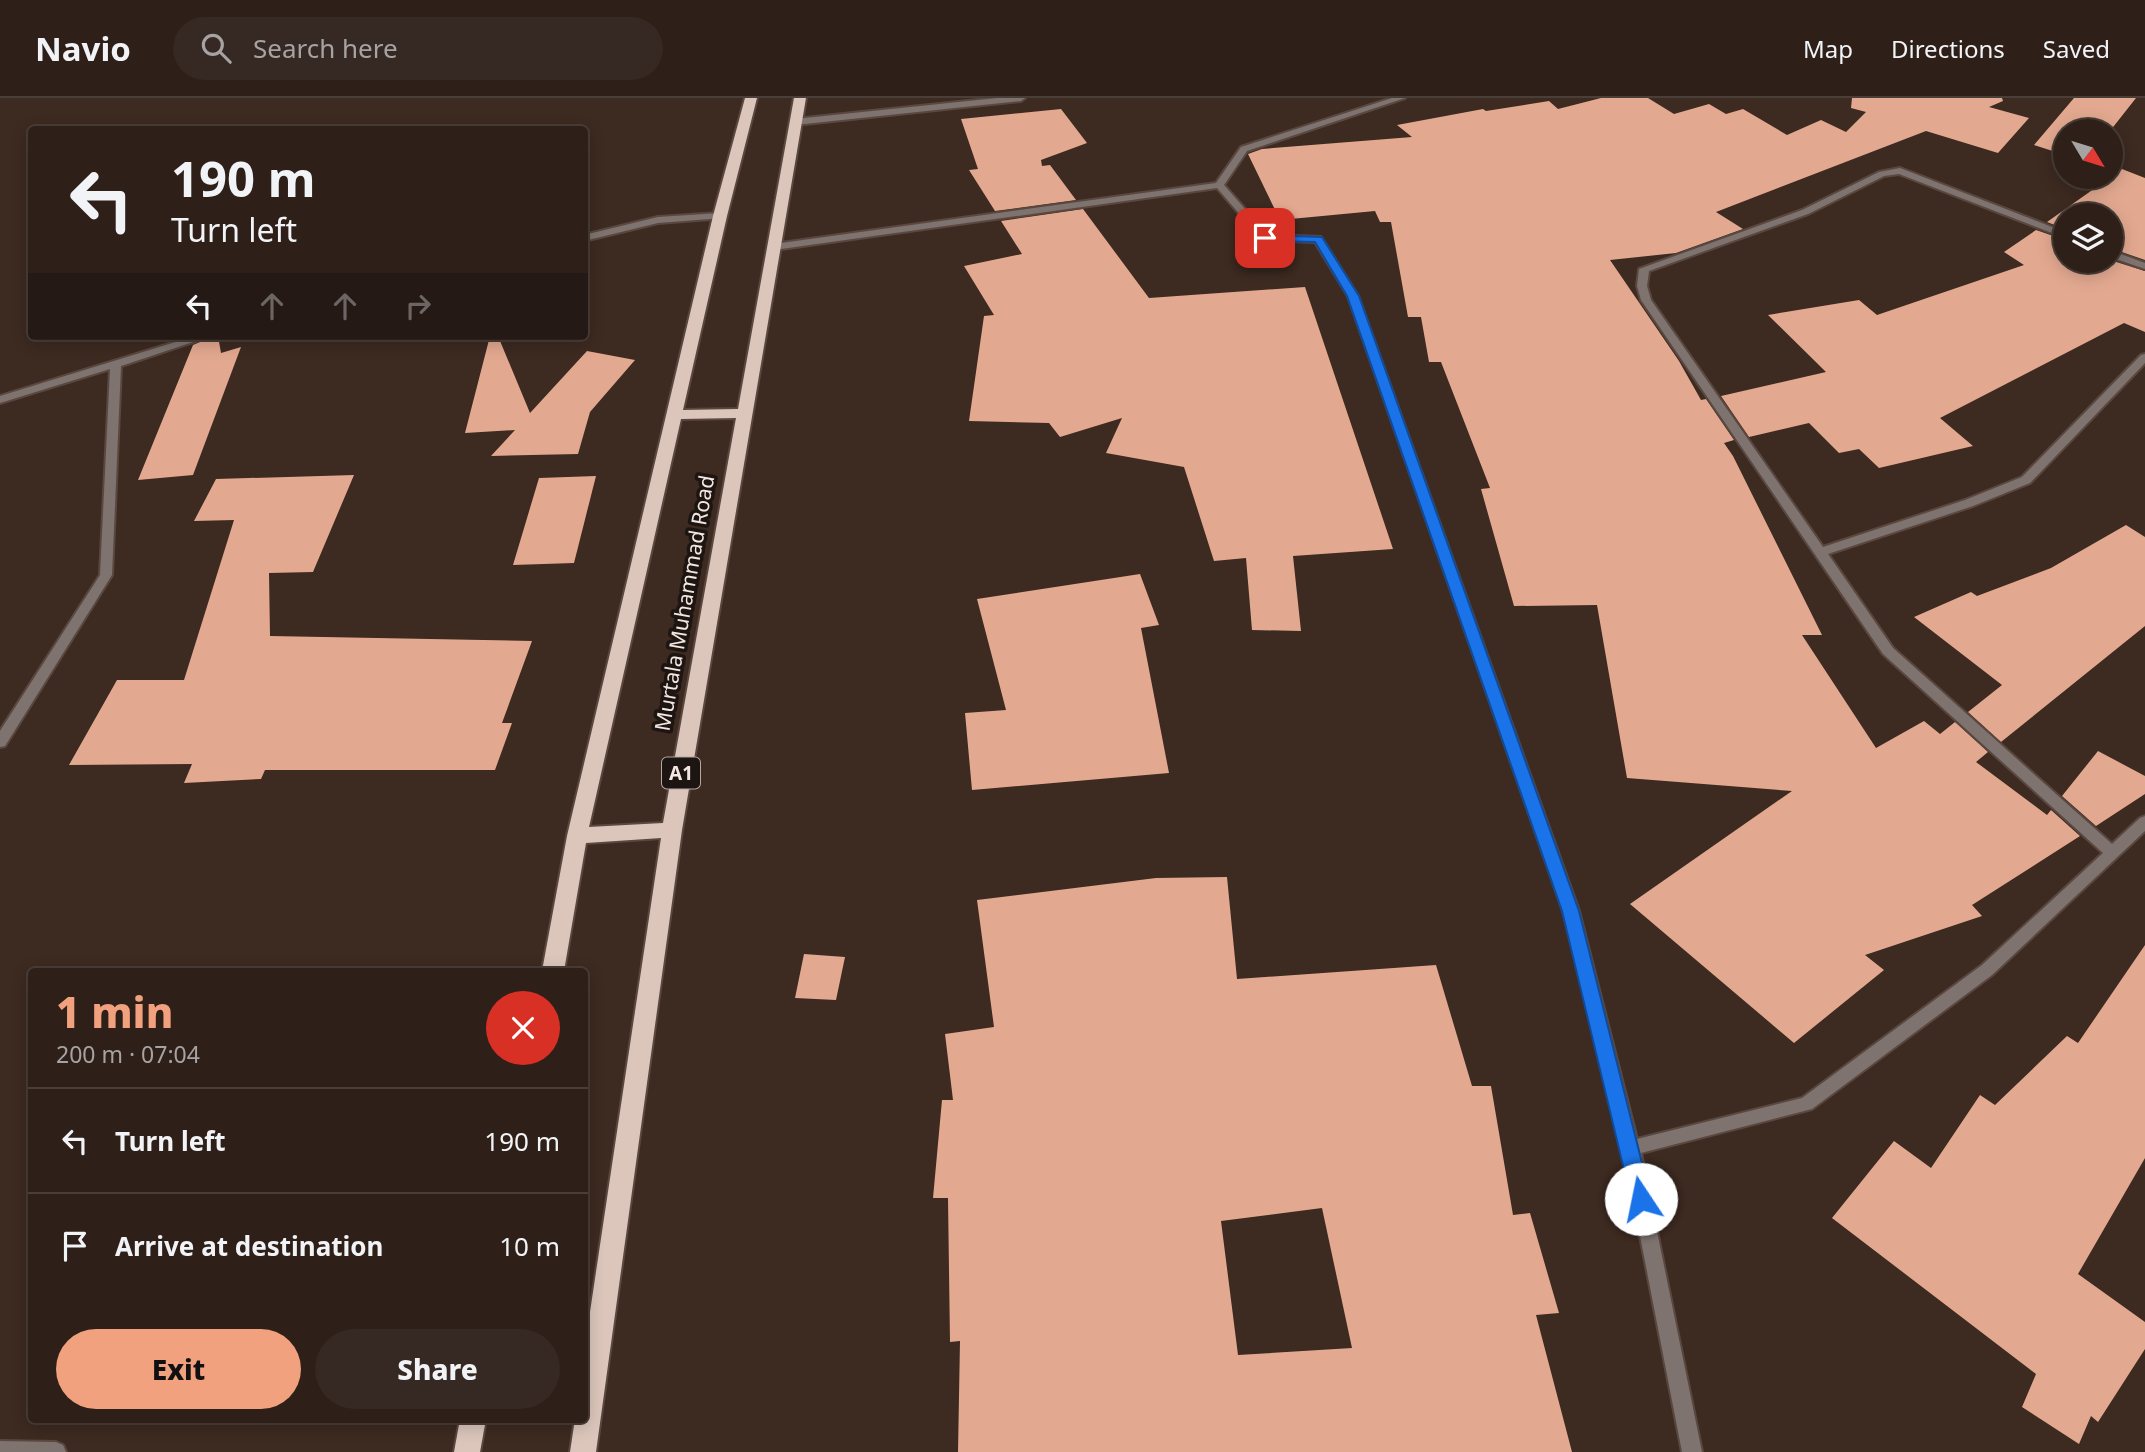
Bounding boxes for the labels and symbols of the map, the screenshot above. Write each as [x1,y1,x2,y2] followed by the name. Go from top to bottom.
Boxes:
[2053,119,2123,189] north arrow
[1235,208,1295,268] pin
[648,473,720,733] street label: Murtala Muhammad Road
[662,758,700,788] road number: A1
[1604,1162,1678,1236] position arrow

